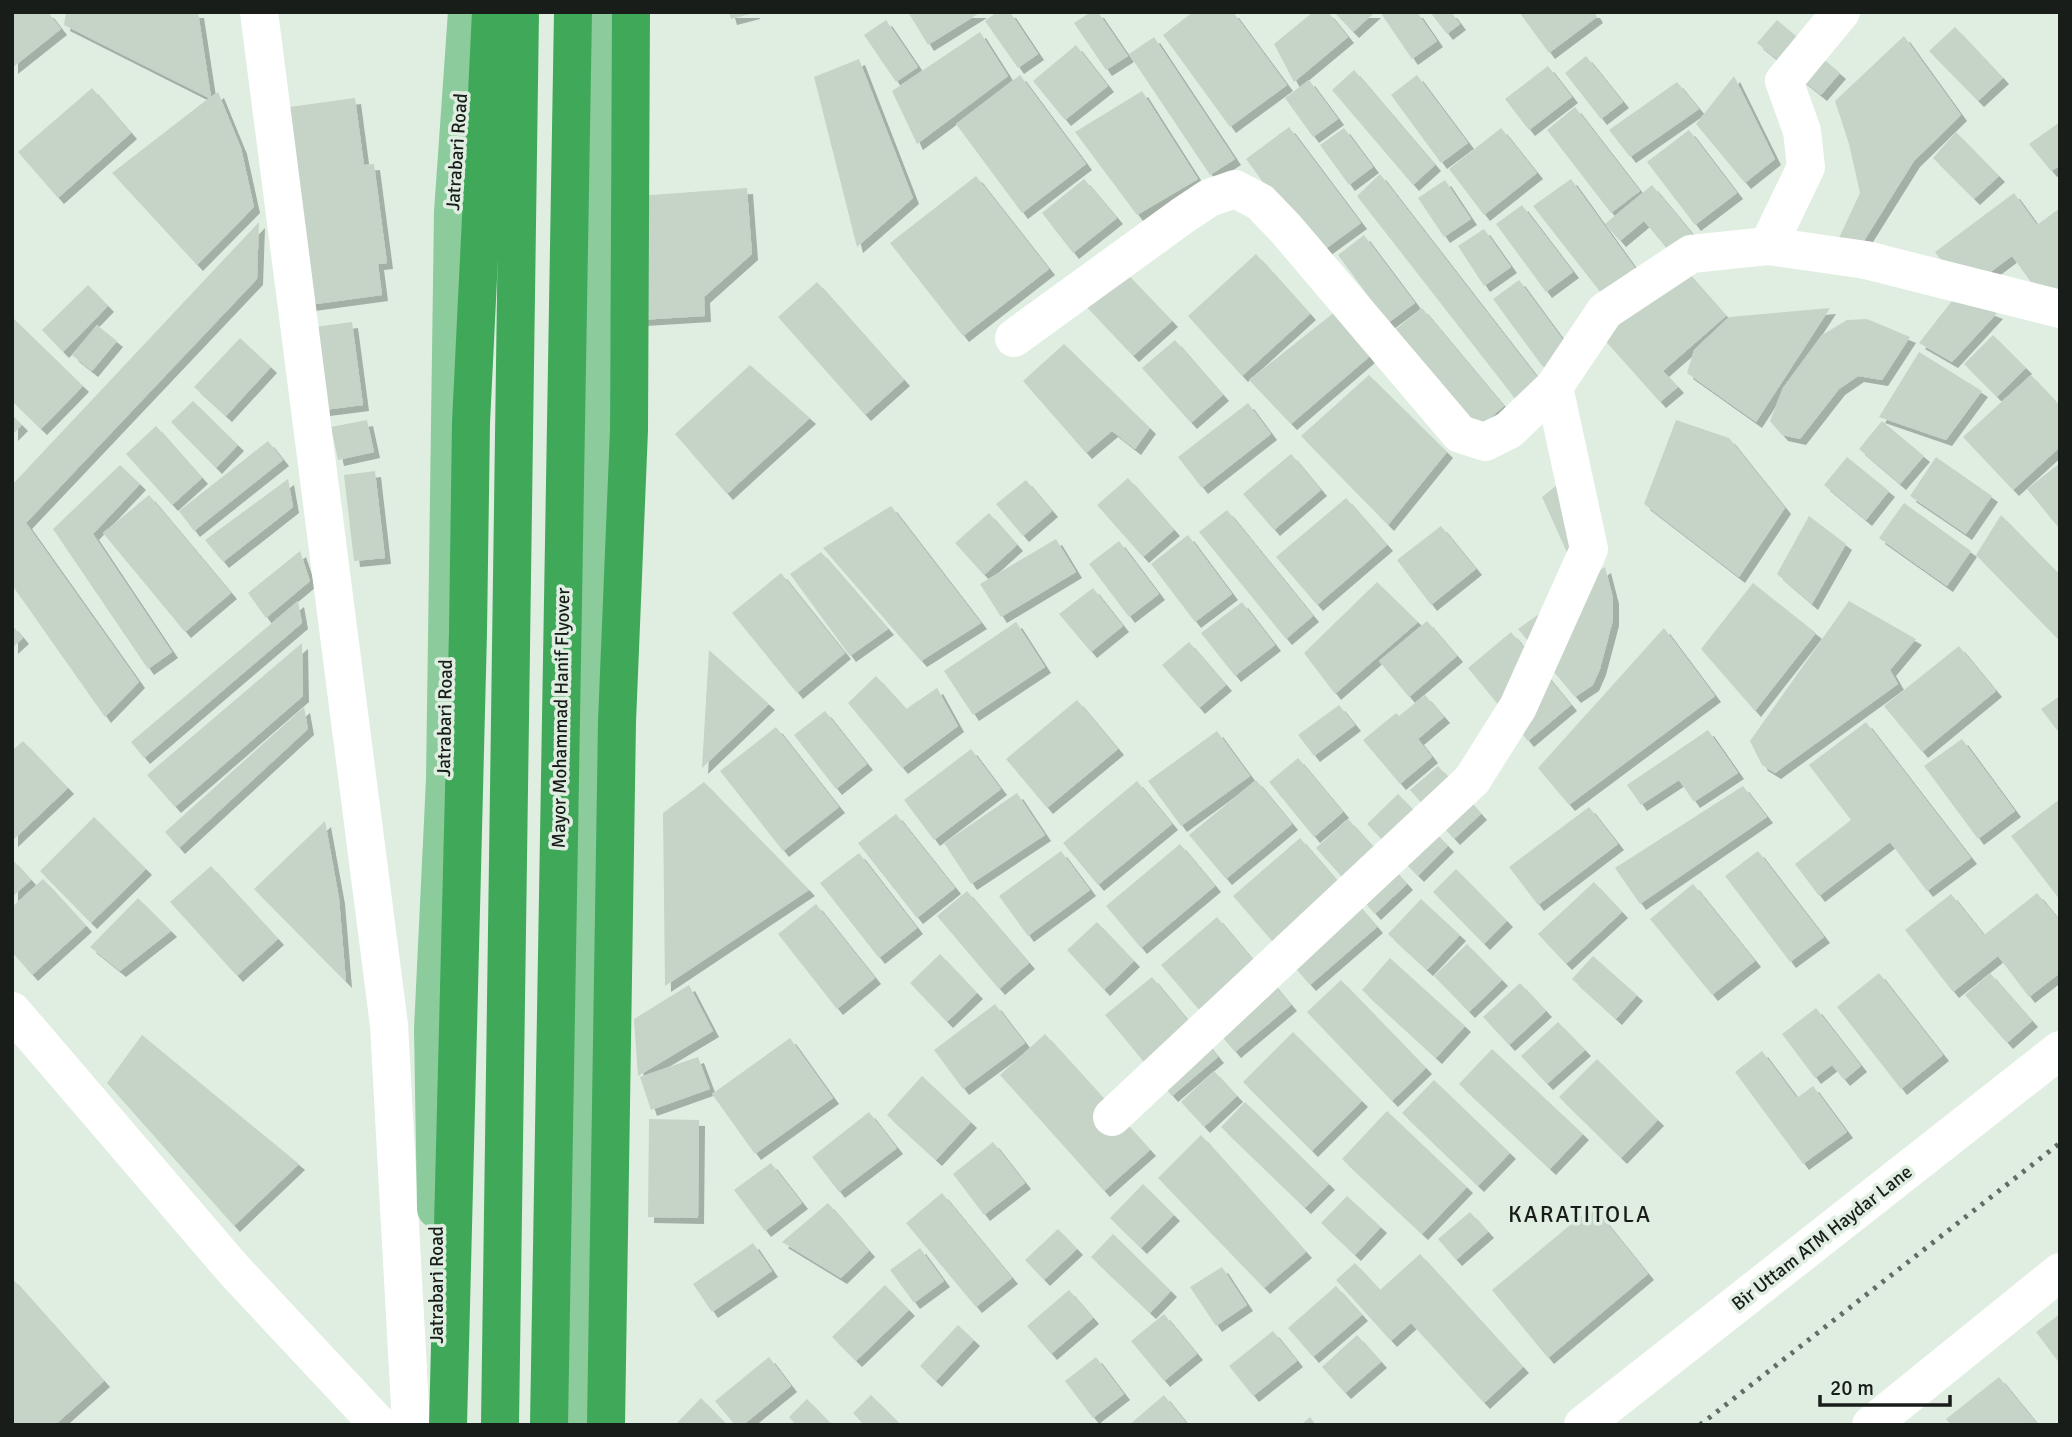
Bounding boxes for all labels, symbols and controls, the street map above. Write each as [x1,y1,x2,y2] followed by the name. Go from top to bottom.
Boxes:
[441,93,473,211] street label: Jatrabari Road
[547,587,575,849] street label: Mayor Mohammad Hanif Flyover
[432,659,458,777] street label: Jatrabari Road
[1727,1160,1917,1316] street label: Bir Uttam ATM Haydar Lane
[1508,1200,1652,1229] district label: KARATITOLA
[425,1226,449,1344] street label: Jatrabari Road
[1820,1364,1950,1408] scale bar
[1830,1375,1874,1401] text: 20 m

